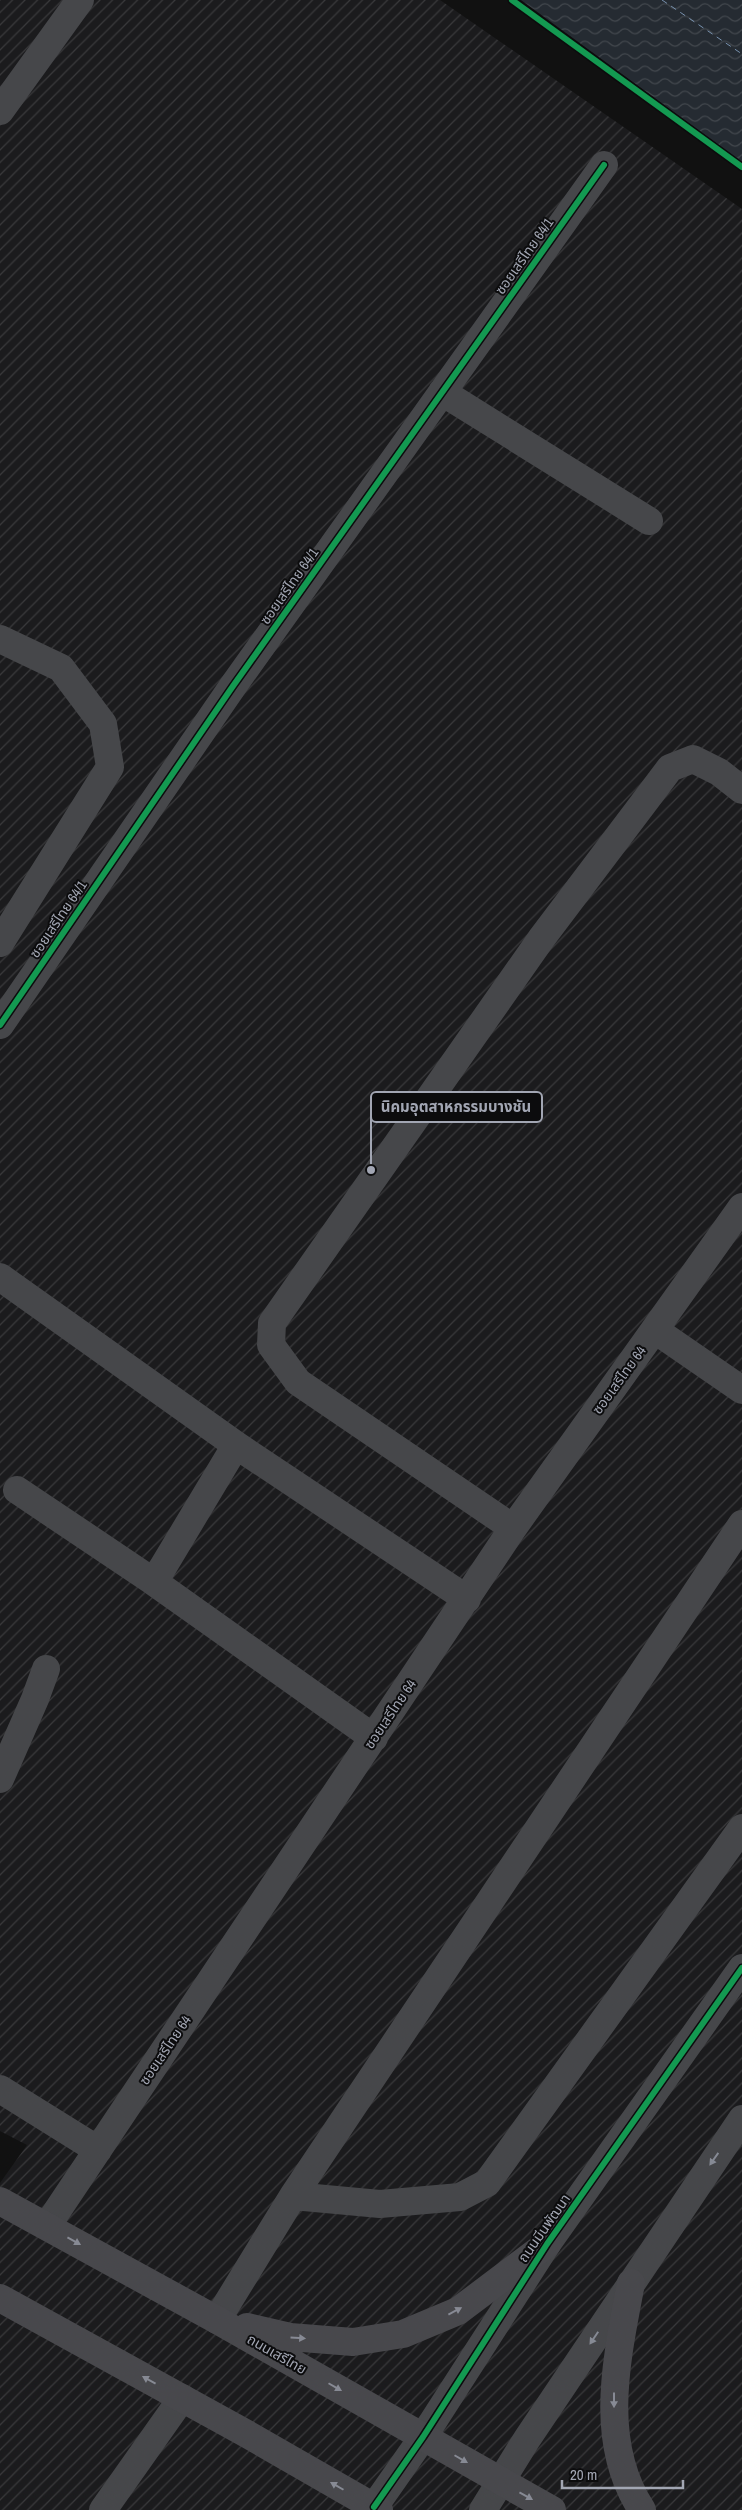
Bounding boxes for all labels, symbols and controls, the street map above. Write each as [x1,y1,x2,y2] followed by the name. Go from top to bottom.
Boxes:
[491,214,557,298] street label: ซอยเสรีไทย 64/1
[256,544,322,628] street label: ซอยเสรีไทย 64/1
[25,876,91,961] street label: ซอยเสรีไทย 64/1
[371,1092,542,1122] callout: นิคมอุตสาหกรรมบางชัน
[381,1096,531,1117] text: นิคมอุตสาหกรรมบางชัน
[588,1342,650,1418] street label: ซอยเสรีไทย 64
[360,1675,420,1752] street label: ซอยเสรีไทย 64
[135,2011,195,2088] street label: ซอยเสรีไทย 64
[709,2153,719,2166] one-way arrow
[514,2190,574,2266] street label: ถนนมีนพัฒนา
[67,2236,80,2245] one-way arrow
[448,2307,462,2315] one-way arrow
[244,2330,310,2378] street label: ถนนเสรีไทย
[590,2331,599,2345] one-way arrow
[291,2334,307,2342] one-way arrow
[143,2376,156,2385] one-way arrow
[328,2383,343,2391] one-way arrow
[610,2392,618,2408] one-way arrow
[454,2455,469,2463] one-way arrow
[562,2458,683,2490] scale bar
[570,2464,597,2485] text: 20 m
[330,2481,343,2490] one-way arrow
[519,2491,532,2500] one-way arrow

